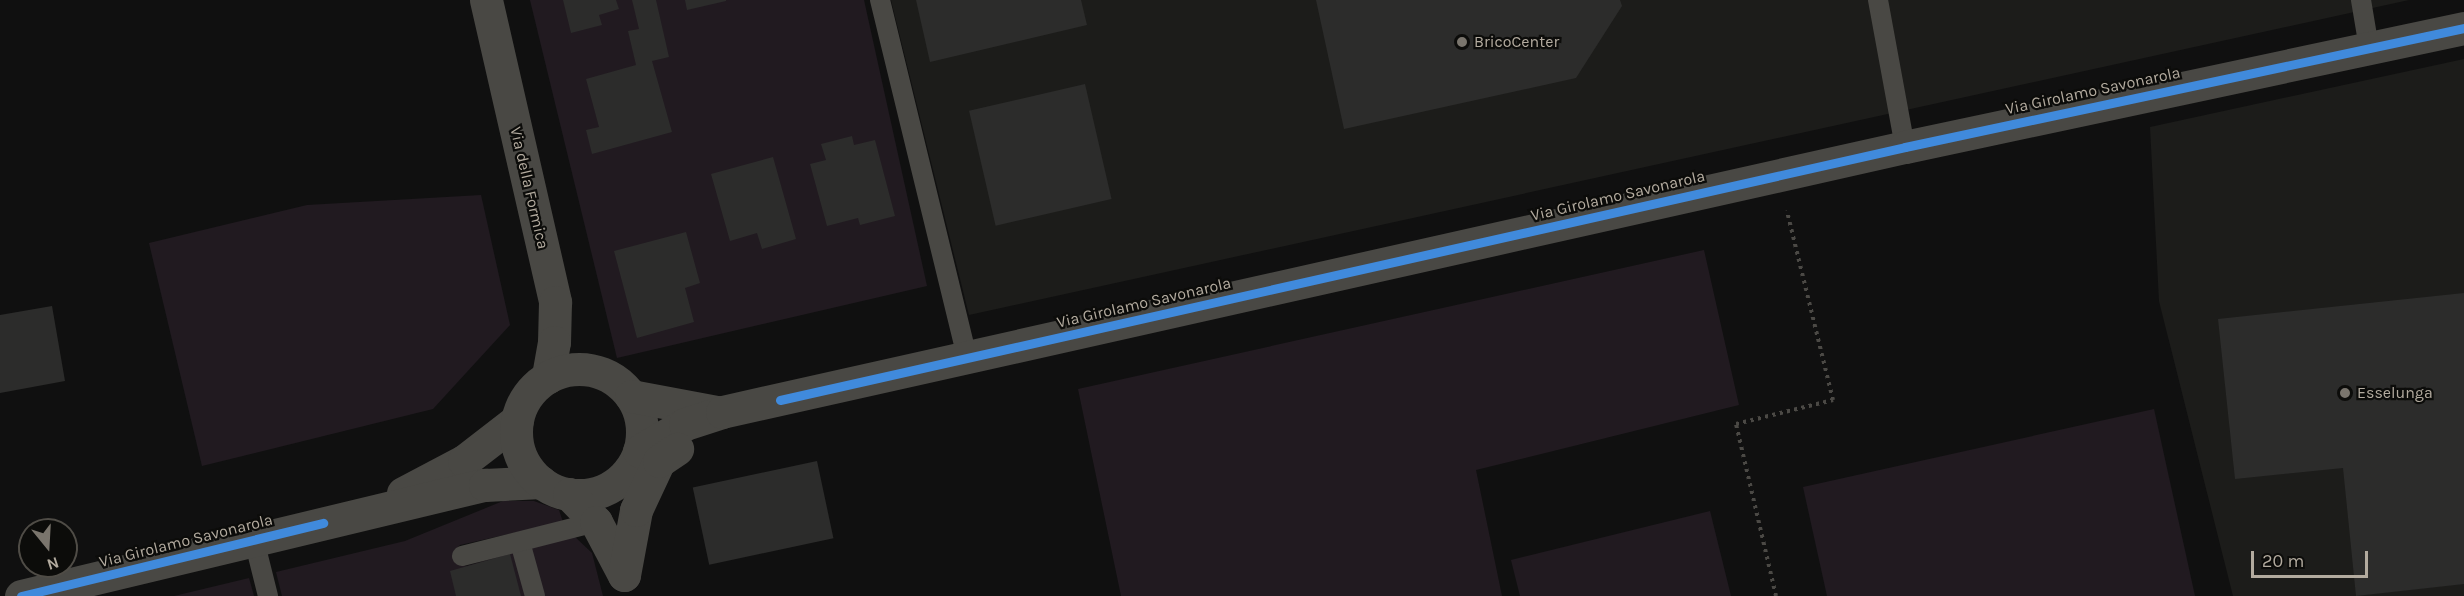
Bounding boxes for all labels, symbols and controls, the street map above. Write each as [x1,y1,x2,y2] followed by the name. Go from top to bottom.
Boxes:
[1474,32,1559,52] place label: BricoCenter
[1455,35,1469,49] marker: BricoCenter
[2004,63,2182,119] street label: Via Girolamo Savonarola
[506,125,552,251] street label: Via della Formica
[1529,167,1707,225] street label: Via Girolamo Savonarola
[1055,274,1233,332] street label: Via Girolamo Savonarola
[2357,383,2433,403] place label: Esselunga
[2338,386,2352,400] marker: Esselunga
[97,510,275,572] street label: Via Girolamo Savonarola
[18,518,78,578] north arrow
[2254,539,2371,577] scale bar
[2262,550,2304,572] text: 20 m
[45,553,62,574] text: N

